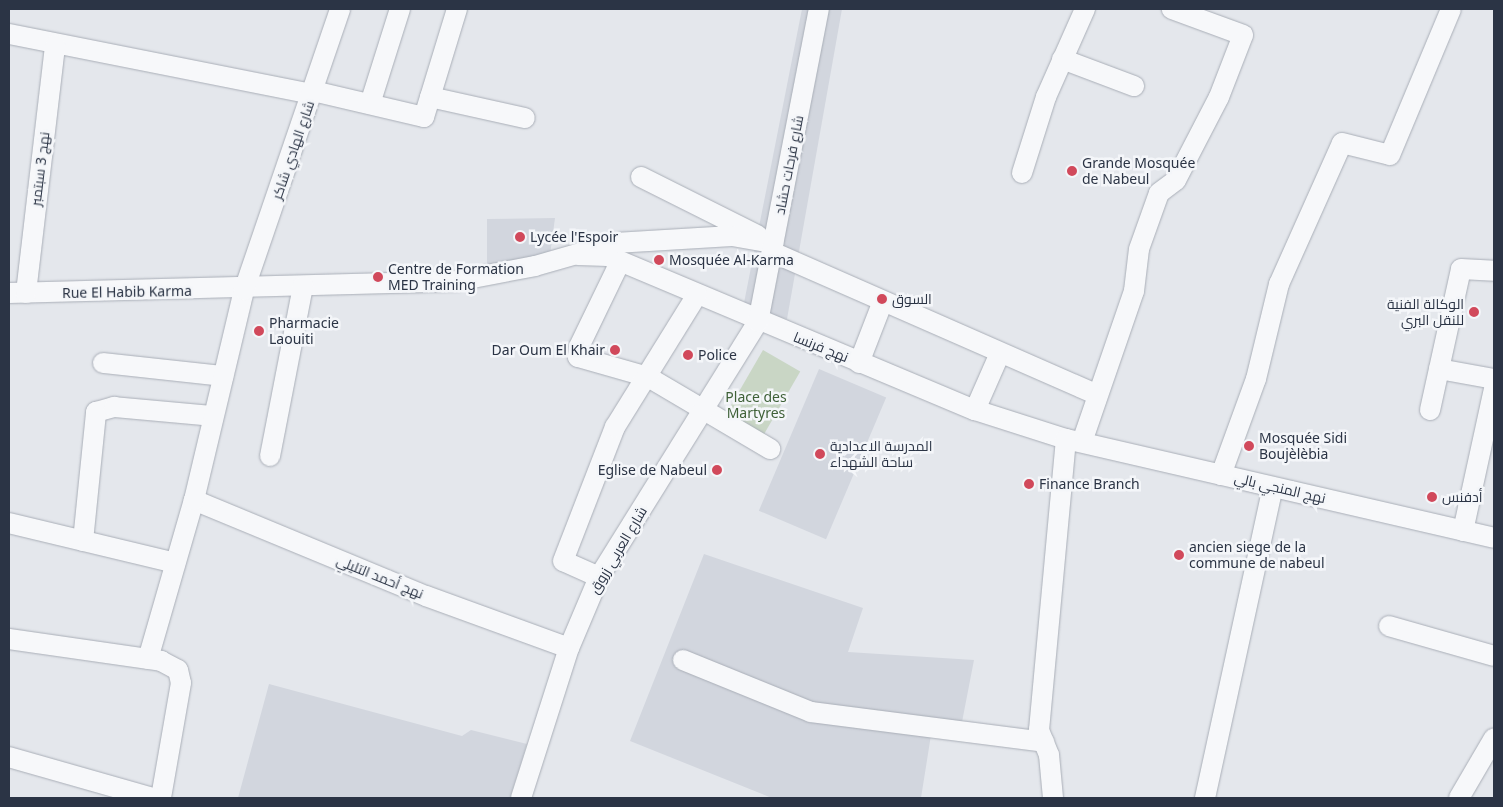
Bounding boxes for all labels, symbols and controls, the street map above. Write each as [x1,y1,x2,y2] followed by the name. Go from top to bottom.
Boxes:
[268,98,318,202] street label: شارع الهادي شاكر
[771,114,807,216] street label: شارع فرحات حشاد
[27,131,53,207] street label: نهج 3 سبتمبر
[1082,155,1195,188] place label: Grande Mosquée de Nabeul
[1066,165,1078,177] marker: Grande Mosquée de Nabeul
[530,229,618,245] place label: Lycée l'Espoir
[514,231,526,243] marker: Lycée l'Espoir
[669,252,794,268] place label: Mosquée Al-Karma
[653,254,665,266] marker: Mosquée Al-Karma
[388,261,524,294] place label: Centre de Formation MED Training
[372,271,384,283] marker: Centre de Formation MED Training
[62,282,192,302] street label: Rue El Habib Karma
[892,291,932,307] place label: السوق
[876,293,888,305] marker: السوق
[1387,296,1464,328] place label: الوكالة الفنية للنقل البري
[1468,306,1480,318] marker: الوكالة الفنية للنقل البري
[269,315,339,348] place label: Pharmacie Laouiti
[253,325,265,337] marker: Pharmacie Laouiti
[791,328,851,366] street label: نهج فرنسا
[492,342,605,358] place label: Dar Oum El Khair
[609,344,621,356] marker: Dar Oum El Khair
[698,347,737,363] place label: Police
[682,349,694,361] marker: Police
[725,389,787,422] park label: Place des Martyres
[1259,430,1347,462] place label: Mosquée Sidi Boujèlèbia
[830,438,932,471] place label: المدرسة الاعدادية ساحة الشهداء
[1243,440,1255,452] marker: Mosquée Sidi Boujèlèbia
[814,448,826,460] marker: المدرسة الاعدادية ساحة الشهداء
[598,462,707,478] place label: Eglise de Nabeul
[711,464,723,476] marker: Eglise de Nabeul
[1233,469,1327,507] street label: نهج المنجي بالي
[1039,476,1140,492] place label: Finance Branch
[1023,478,1035,490] marker: Finance Branch
[1442,489,1483,505] place label: أدفنس
[1426,491,1438,503] marker: أدفنس
[585,504,651,596] street label: شارع العربي زروق
[1189,539,1325,572] place label: ancien siege de la commune de nabeul
[1173,549,1185,561] marker: ancien siege de la commune de nabeul
[334,552,426,602] street label: نهج أحمد التليلي

